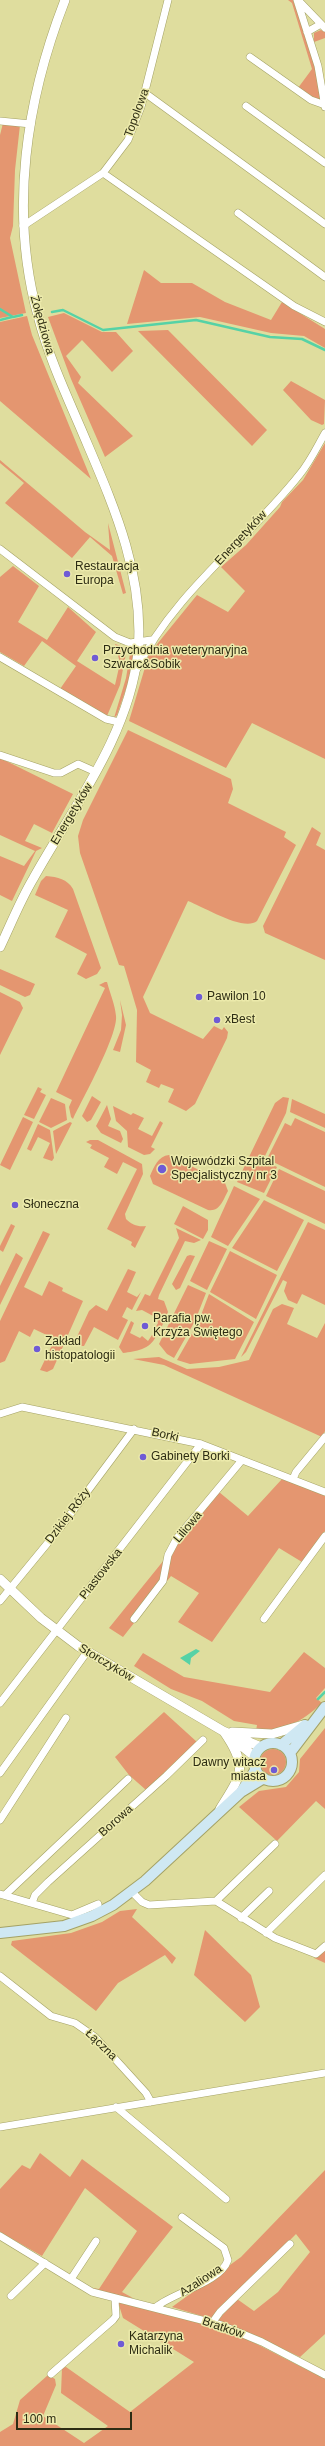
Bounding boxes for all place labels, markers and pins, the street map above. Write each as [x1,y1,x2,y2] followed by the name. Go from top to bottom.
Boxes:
[75,560,139,588] place label: Restauracja Europa
[62,569,72,579] marker: Restauracja Europa
[103,644,247,672] place label: Przychodnia weterynaryjna Szwarc&Sobik
[90,653,100,663] marker: Przychodnia weterynaryjna Szwarc&Sobik
[207,990,266,1004] place label: Pawilon 10
[194,992,204,1002] marker: Pawilon 10
[225,1013,255,1027] place label: xBest
[212,1015,222,1025] marker: xBest
[171,1155,277,1183] place label: Wojewódzki Szpital Specjalistyczny nr 3
[156,1163,168,1175] marker: Wojewódzki Szpital Specjalistyczny nr 3
[23,1198,79,1212] place label: Słoneczna
[10,1200,20,1210] marker: Słoneczna
[153,1312,242,1340] place label: Parafia pw. Krzyża Świętego
[140,1321,150,1331] marker: Parafia pw. Krzyża Świętego
[45,1335,115,1363] place label: Zakład histopatologii
[32,1344,42,1354] marker: Zakład histopatologii
[151,1450,230,1464] place label: Gabinety Borki
[138,1452,148,1462] marker: Gabinety Borki
[193,1756,266,1784] place label: Dawny witacz miasta
[269,1765,279,1775] marker: Dawny witacz miasta
[129,2330,183,2358] place label: Katarzyna Michalik
[116,2339,126,2349] marker: Katarzyna Michalik

